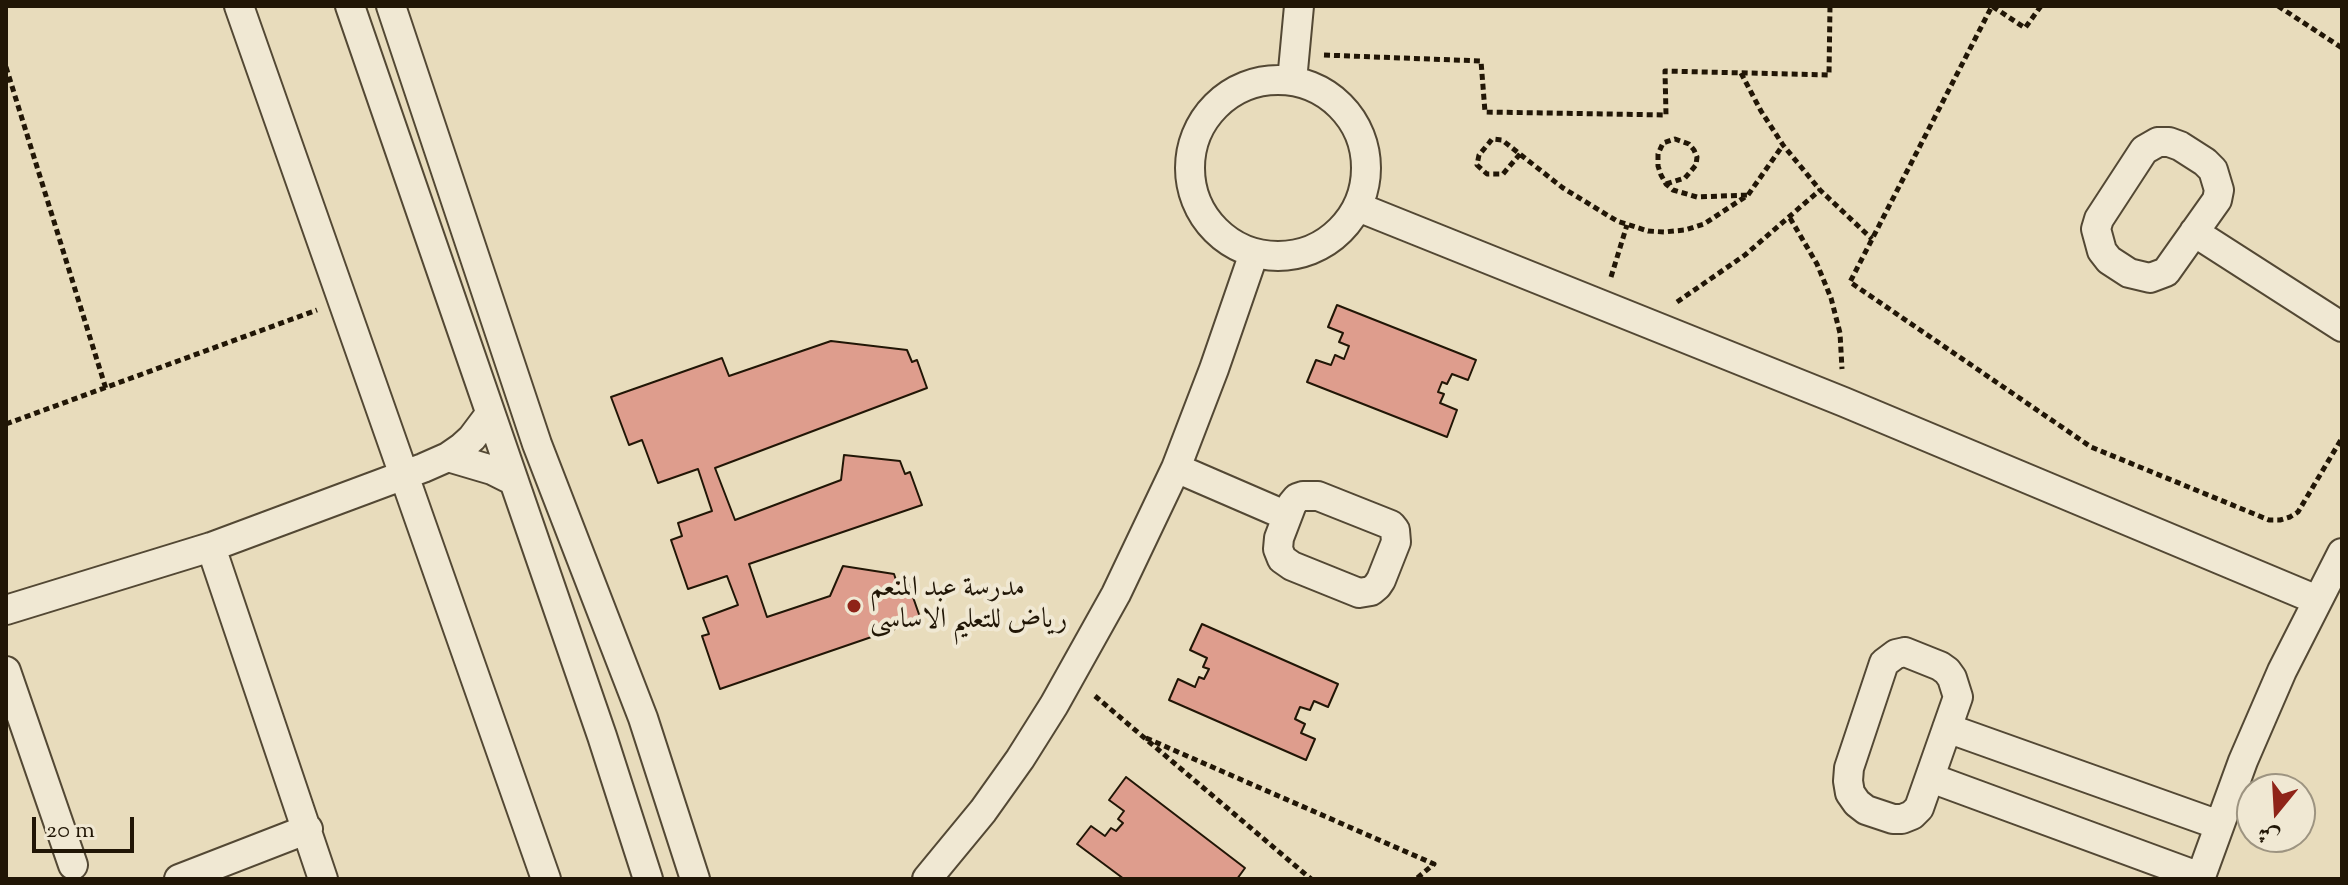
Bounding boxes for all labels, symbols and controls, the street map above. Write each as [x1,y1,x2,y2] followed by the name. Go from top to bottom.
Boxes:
[870,573,1068,639] place label: مدرسة عبد المنعم رياض للتعليم الاساسى
[845,597,863,615] marker: مدرسة عبد المنعم رياض للتعليم الاساسى
[2236,773,2316,853] north arrow
[36,801,138,851] scale bar
[46,814,95,848] text: 20 m
[2254,815,2285,853] text: ش

